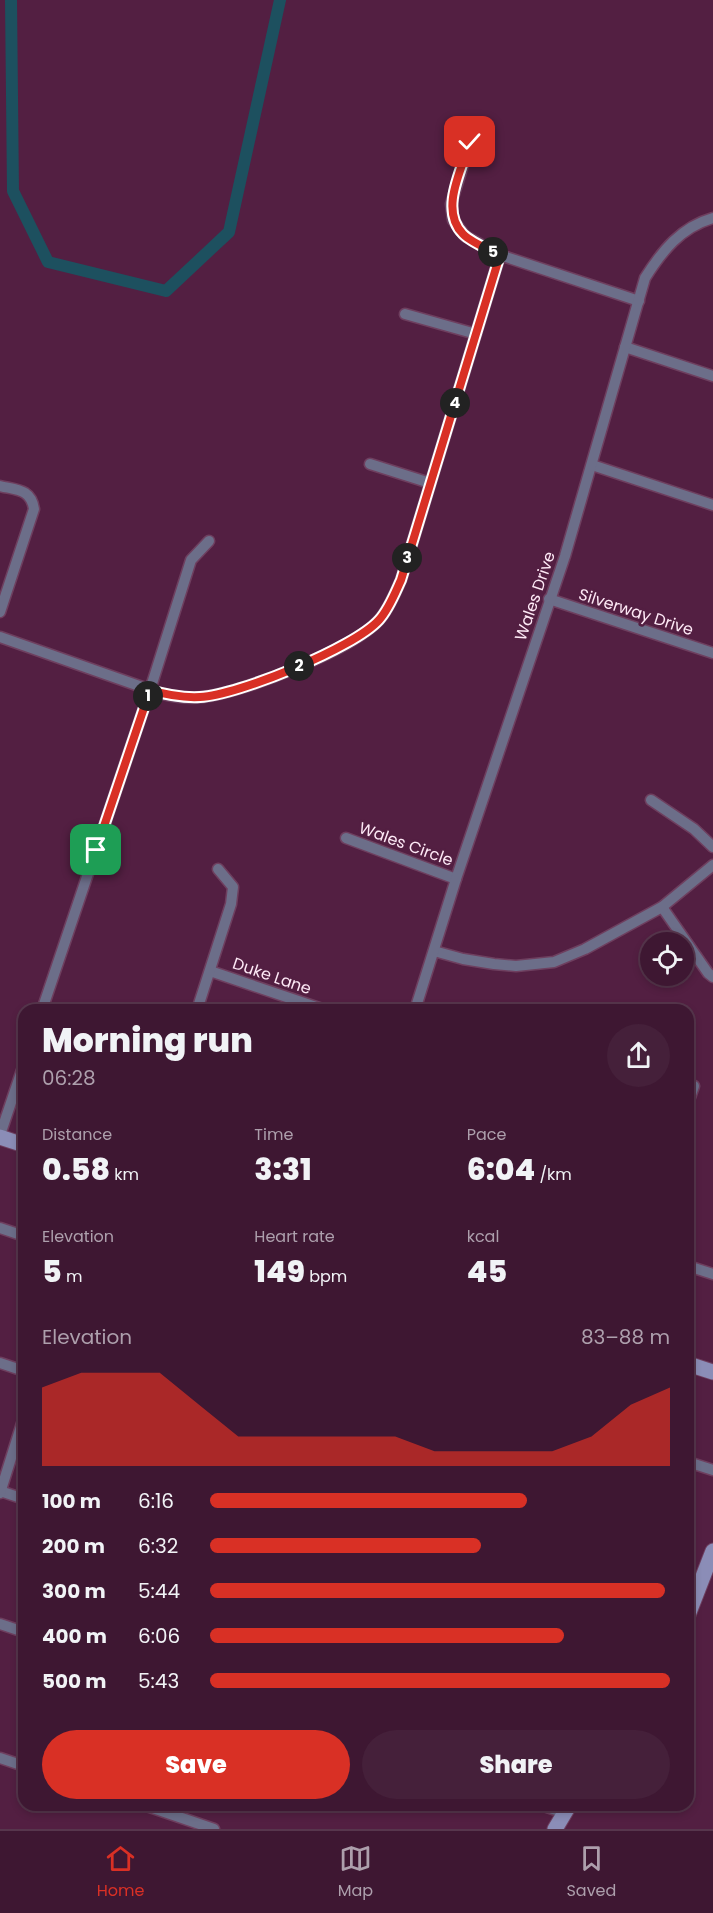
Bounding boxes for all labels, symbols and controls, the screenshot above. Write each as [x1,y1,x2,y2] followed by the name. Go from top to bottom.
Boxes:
[444,116,495,167] pin
[453,125,486,158] icon: check
[478,237,508,267] pin: 5
[488,240,498,263] text: 5
[440,388,470,418] pin: 4
[450,391,460,414] text: 4
[392,543,422,573] pin: 3
[402,546,412,569] text: 3
[509,548,561,644] street label: Wales Drive
[576,583,696,641] street label: Silverway Drive
[284,651,314,681] pin: 2
[294,654,304,677] text: 2
[133,681,163,711] pin: 1
[145,684,151,707] text: 1
[356,816,456,872] street label: Wales Circle
[70,824,121,875] pin
[79,833,112,866] icon: arrive
[640,932,694,986] map controls
[640,932,694,986] button: locate
[230,952,315,1000] street label: Duke Lane
[42,1017,253,1064] text: Morning run
[607,1024,670,1087] button: share
[42,1064,96,1092] text: 06:28
[42,1123,112,1146] text: Distance
[254,1123,293,1146] text: Time
[467,1123,506,1146] text: Pace
[42,1148,110,1191] text: 0.58
[254,1148,312,1191] text: 3:31
[467,1148,535,1191] text: 6:04
[110,1163,139,1186] text: km
[535,1163,572,1186] text: /km
[42,1225,114,1248] text: Elevation
[254,1225,335,1248] text: Heart rate
[467,1225,499,1248] text: kcal
[42,1250,62,1293] text: 5
[254,1250,305,1293] text: 149
[467,1250,507,1293] text: 45
[62,1265,82,1288] text: m
[305,1265,347,1288] text: bpm
[42,1323,132,1351] text: Elevation
[581,1323,670,1351] text: 83–88 m
[42,1487,101,1515] text: 100 m
[138,1487,174,1515] text: 6:16
[42,1532,105,1560] text: 200 m
[138,1532,178,1560] text: 6:32
[42,1577,106,1605] text: 300 m
[138,1577,180,1605] text: 5:44
[42,1622,107,1650] text: 400 m
[138,1622,180,1650] text: 6:06
[42,1667,107,1695] text: 500 m
[138,1667,179,1695] text: 5:43
[42,1730,350,1799] button: Save
[362,1730,670,1799] button: Share
[97,1842,144,1903] tab: Home
[338,1842,373,1903] tab: Map
[566,1842,616,1903] tab: Saved

